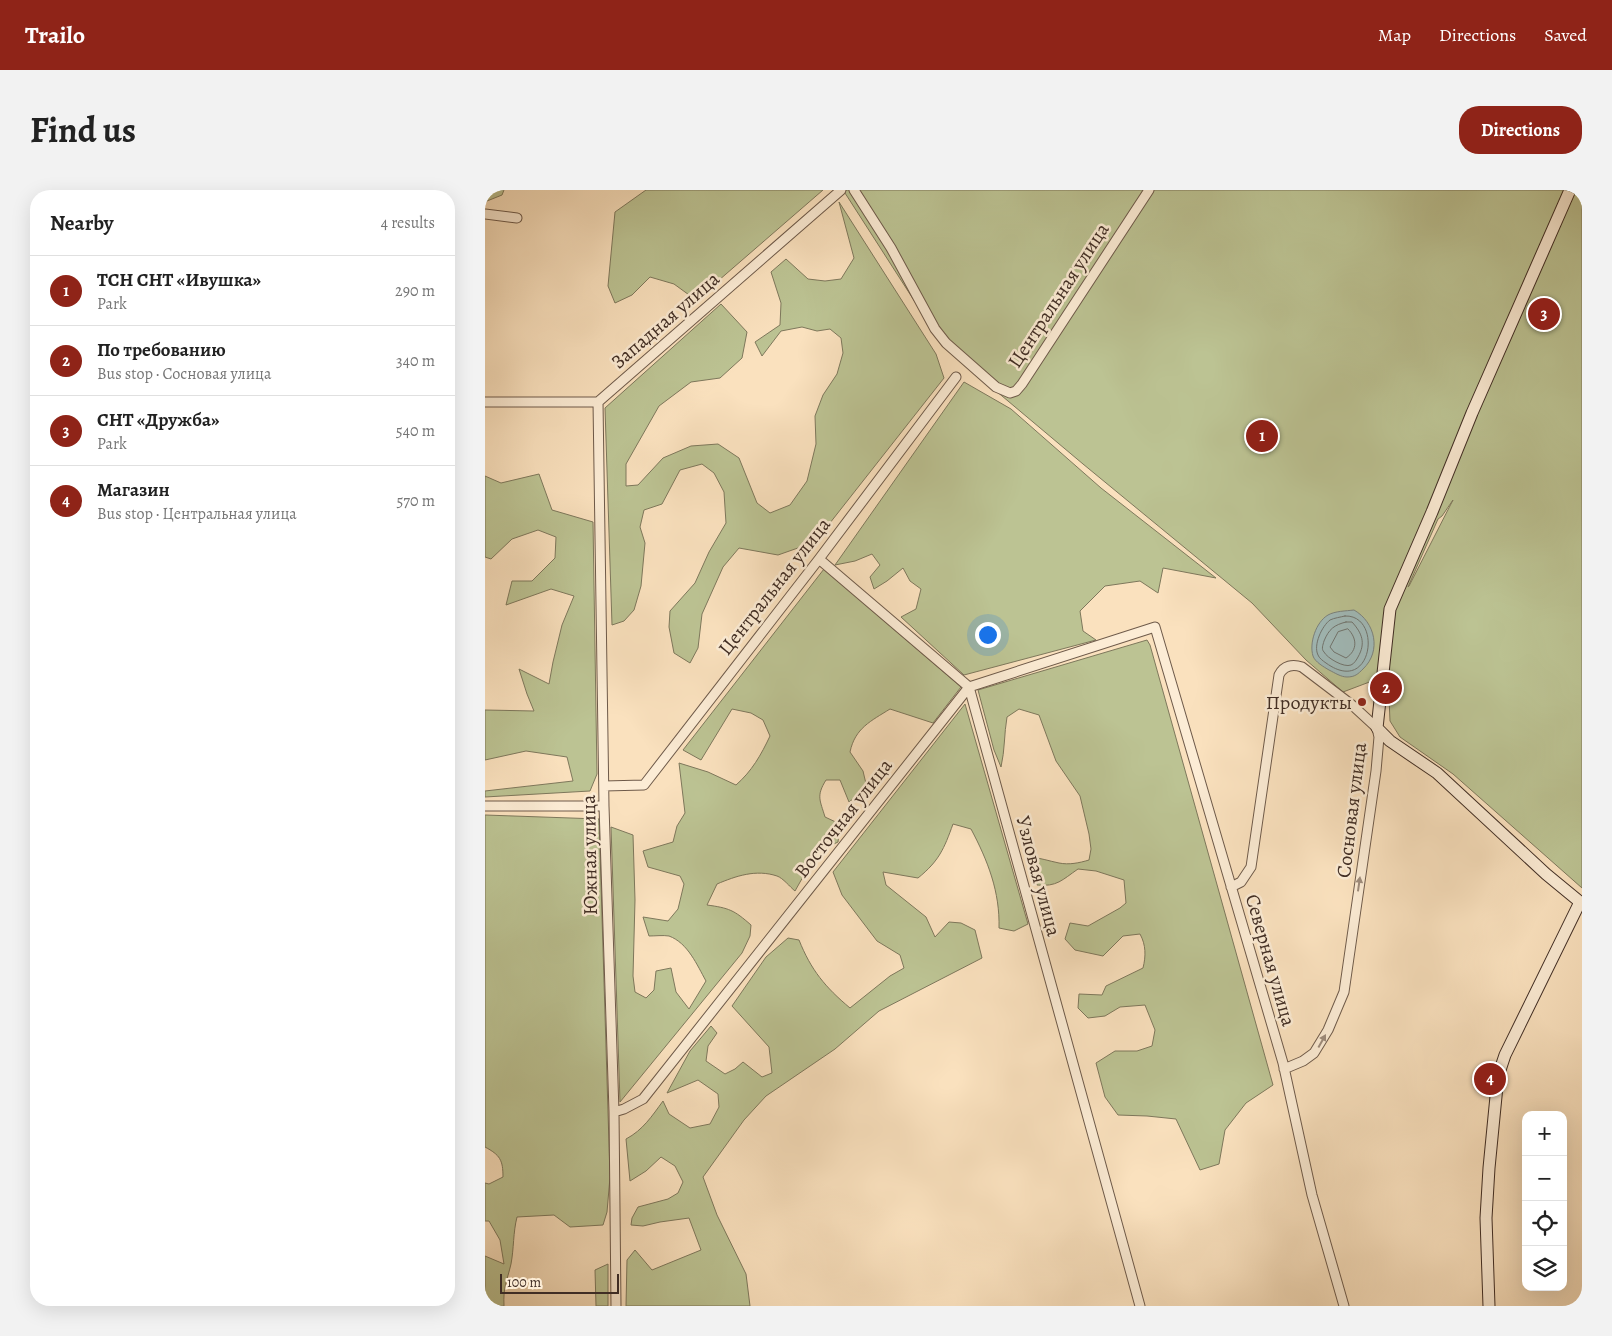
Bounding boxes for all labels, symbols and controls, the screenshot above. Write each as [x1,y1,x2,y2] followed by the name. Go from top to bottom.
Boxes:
[25,19,85,51] text: Trailo
[1378,23,1411,47] text: Map
[1439,23,1516,47] text: Directions
[1544,23,1587,47] text: Saved
[30,106,136,154] text: Find us
[1459,106,1582,154] button: Directions
[50,209,113,237] text: Nearby
[381,212,435,234] text: 4 results
[1001,217,1116,373] street label: Центральная улица
[605,265,726,375] street label: Западная улица
[97,267,261,293] text: ТСН СНТ «Ивушка»
[63,280,69,302] text: 1
[395,280,435,302] text: 290 m
[97,293,127,315] text: Park
[1528,295,1560,333] pin: 3
[97,337,226,363] text: По требованию
[62,350,70,372] text: 2
[396,350,435,372] text: 340 m
[97,363,271,385] text: Bus stop · Сосновая улица
[97,407,220,433] text: СНТ «Дружба»
[1246,417,1278,455] pin: 1
[63,420,69,442] text: 3
[396,420,435,442] text: 540 m
[97,433,127,455] text: Park
[97,477,170,503] text: Магазин
[62,490,70,512] text: 4
[396,490,435,512] text: 570 m
[97,503,297,525] text: Bus stop · Центральная улица
[712,511,837,661] street label: Центральная улица
[975,622,1001,648] your location
[1370,669,1402,707] pin: 2
[1266,689,1352,716] place label: Продукты
[1356,696,1368,708] marker: Продукты
[1330,740,1373,879] street label: Сосновая улица
[788,752,899,884] street label: Восточная улица
[575,794,604,916] street label: Южная улица
[1009,813,1068,940] street label: Узловая улица
[1355,876,1363,892] one-way arrow
[1239,891,1302,1030] street label: Северная улица
[1317,1034,1326,1047] one-way arrow
[1474,1060,1506,1098] pin: 4
[1522,1111,1567,1291] map controls
[1522,1111,1567,1156] button: +
[1522,1156,1567,1201] button: −
[1522,1201,1567,1246] button: locate
[1522,1246,1567,1291] button: layers
[500,1271,619,1294] scale bar
[507,1273,541,1292] text: 100 m

